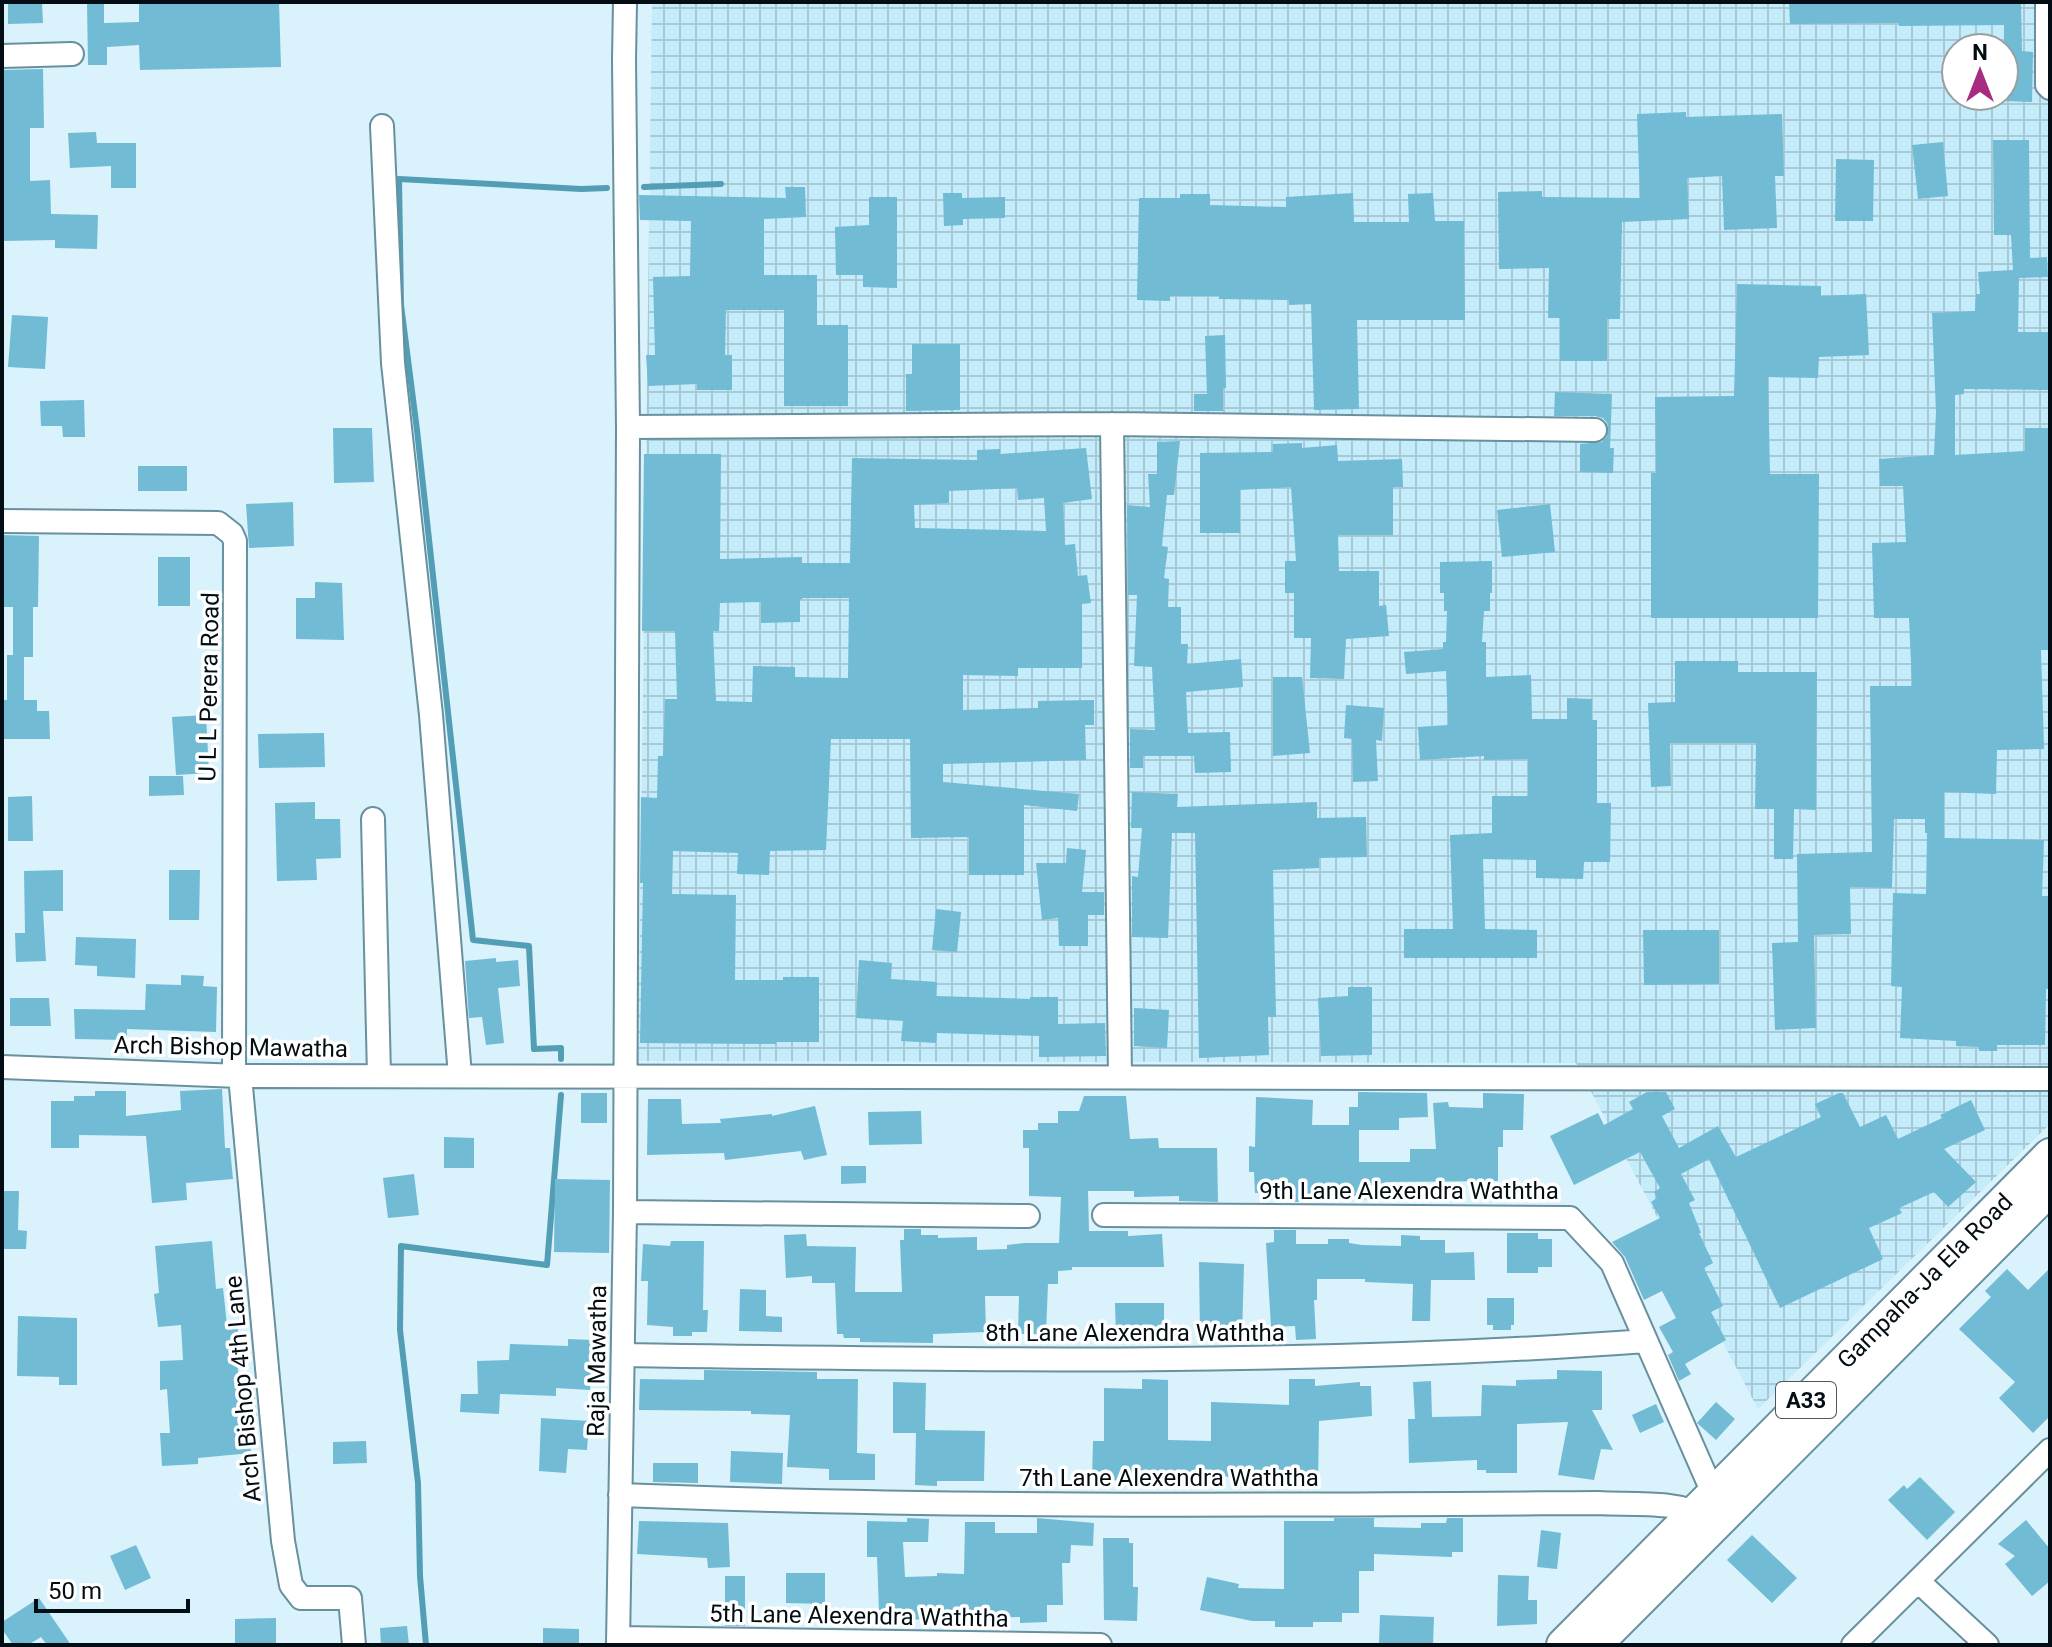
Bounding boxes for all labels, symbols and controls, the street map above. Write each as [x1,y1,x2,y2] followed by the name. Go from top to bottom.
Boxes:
[1940,32,2020,112] north arrow
[1972,40,1988,65] text: N
[193,592,225,782] street label: U L L Perera Road
[114,1031,348,1063] street label: Arch Bishop Mawatha
[1259,1177,1559,1205] street label: 9th Lane Alexendra Waththa
[1832,1188,2018,1374] street label: Gampaha-Ja Ela Road
[219,1275,267,1503] street label: Arch Bishop 4th Lane
[582,1285,612,1437] street label: Raja Mawatha
[985,1319,1285,1347] street label: 8th Lane Alexendra Waththa
[1776,1382,1836,1418] road number: A33
[1019,1464,1319,1492] street label: 7th Lane Alexendra Waththa
[36,1563,188,1613] scale bar
[48,1577,102,1605] text: 50 m
[709,1599,1009,1633] street label: 5th Lane Alexendra Waththa

